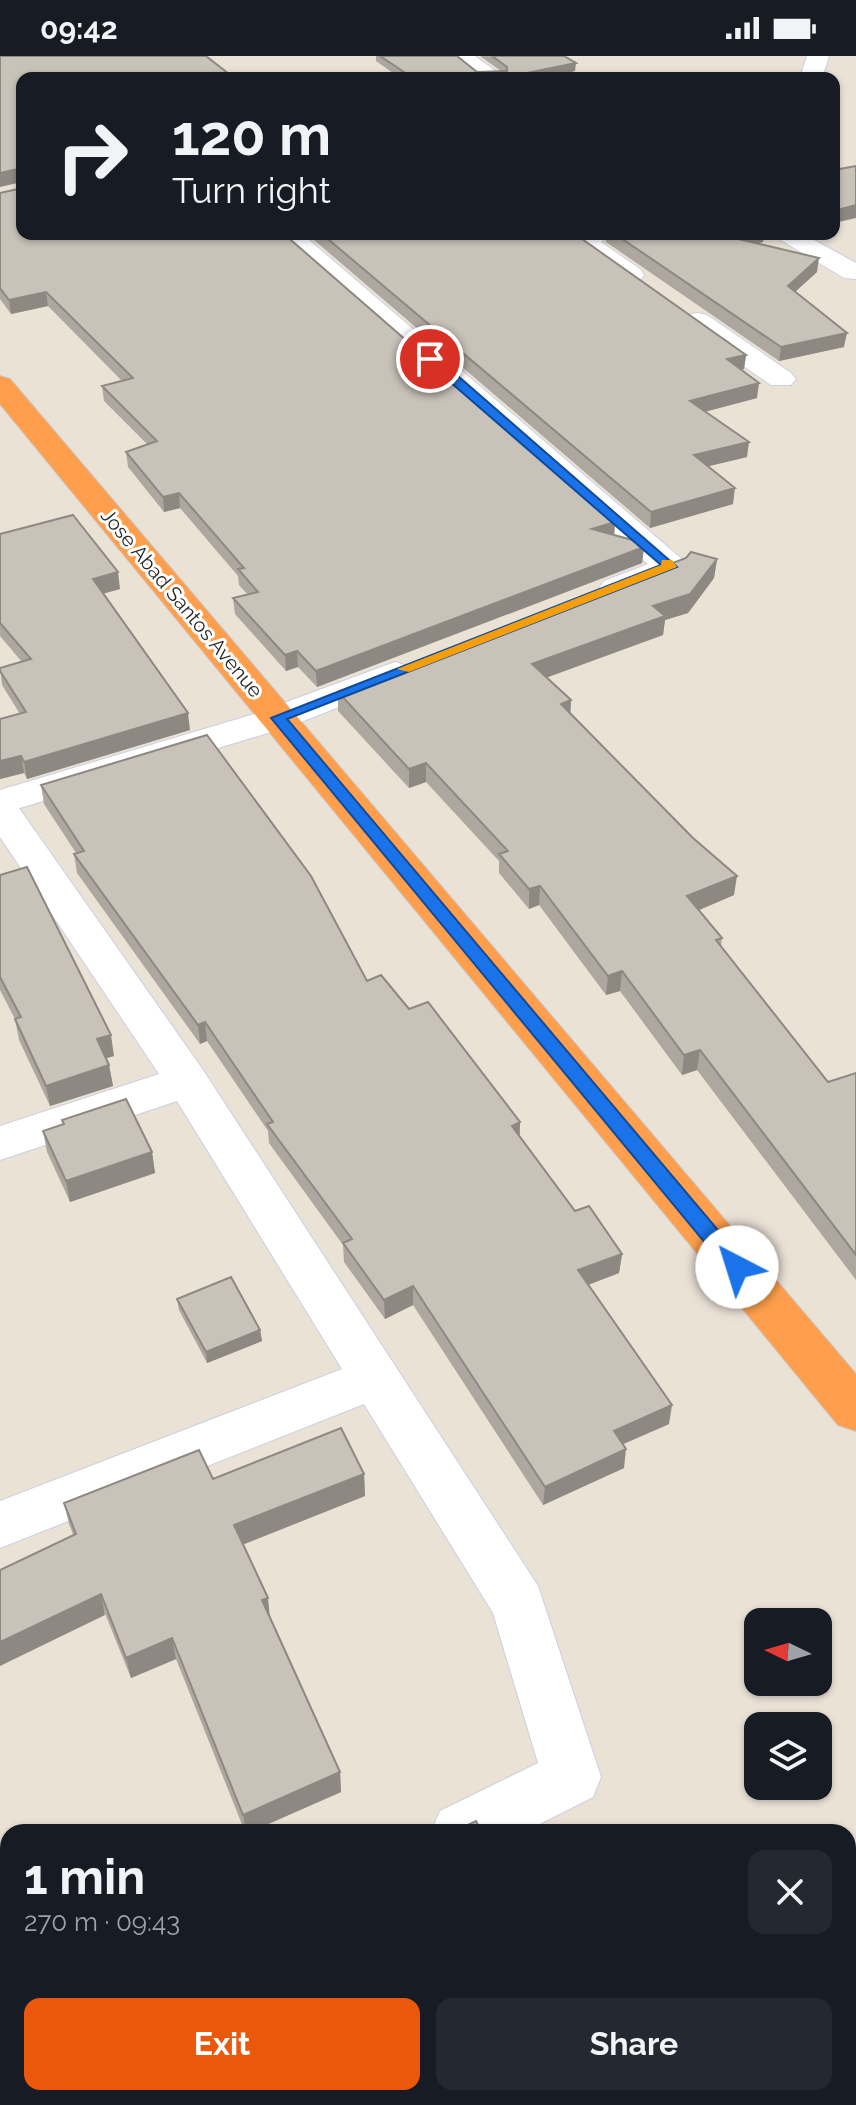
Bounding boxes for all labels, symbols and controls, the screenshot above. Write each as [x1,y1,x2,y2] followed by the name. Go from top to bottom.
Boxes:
[40,11,118,46] text: 09:42
[172,102,331,168] text: 120 m
[40,104,144,208] icon: right
[172,169,331,211] text: Turn right
[396,325,464,393] pin
[408,337,452,381] icon: arrive
[96,504,268,702] street label: Jose Abad Santos Avenue
[695,1225,779,1309] position arrow
[744,1608,832,1696] north arrow
[744,1608,832,1800] map controls
[744,1712,832,1800] button: layers
[24,1849,145,1905] text: 1 min
[748,1850,832,1934] button: close
[24,1907,180,1937] text: 270 m · 09:43
[24,1998,420,2090] button: Exit
[436,1998,832,2090] button: Share

